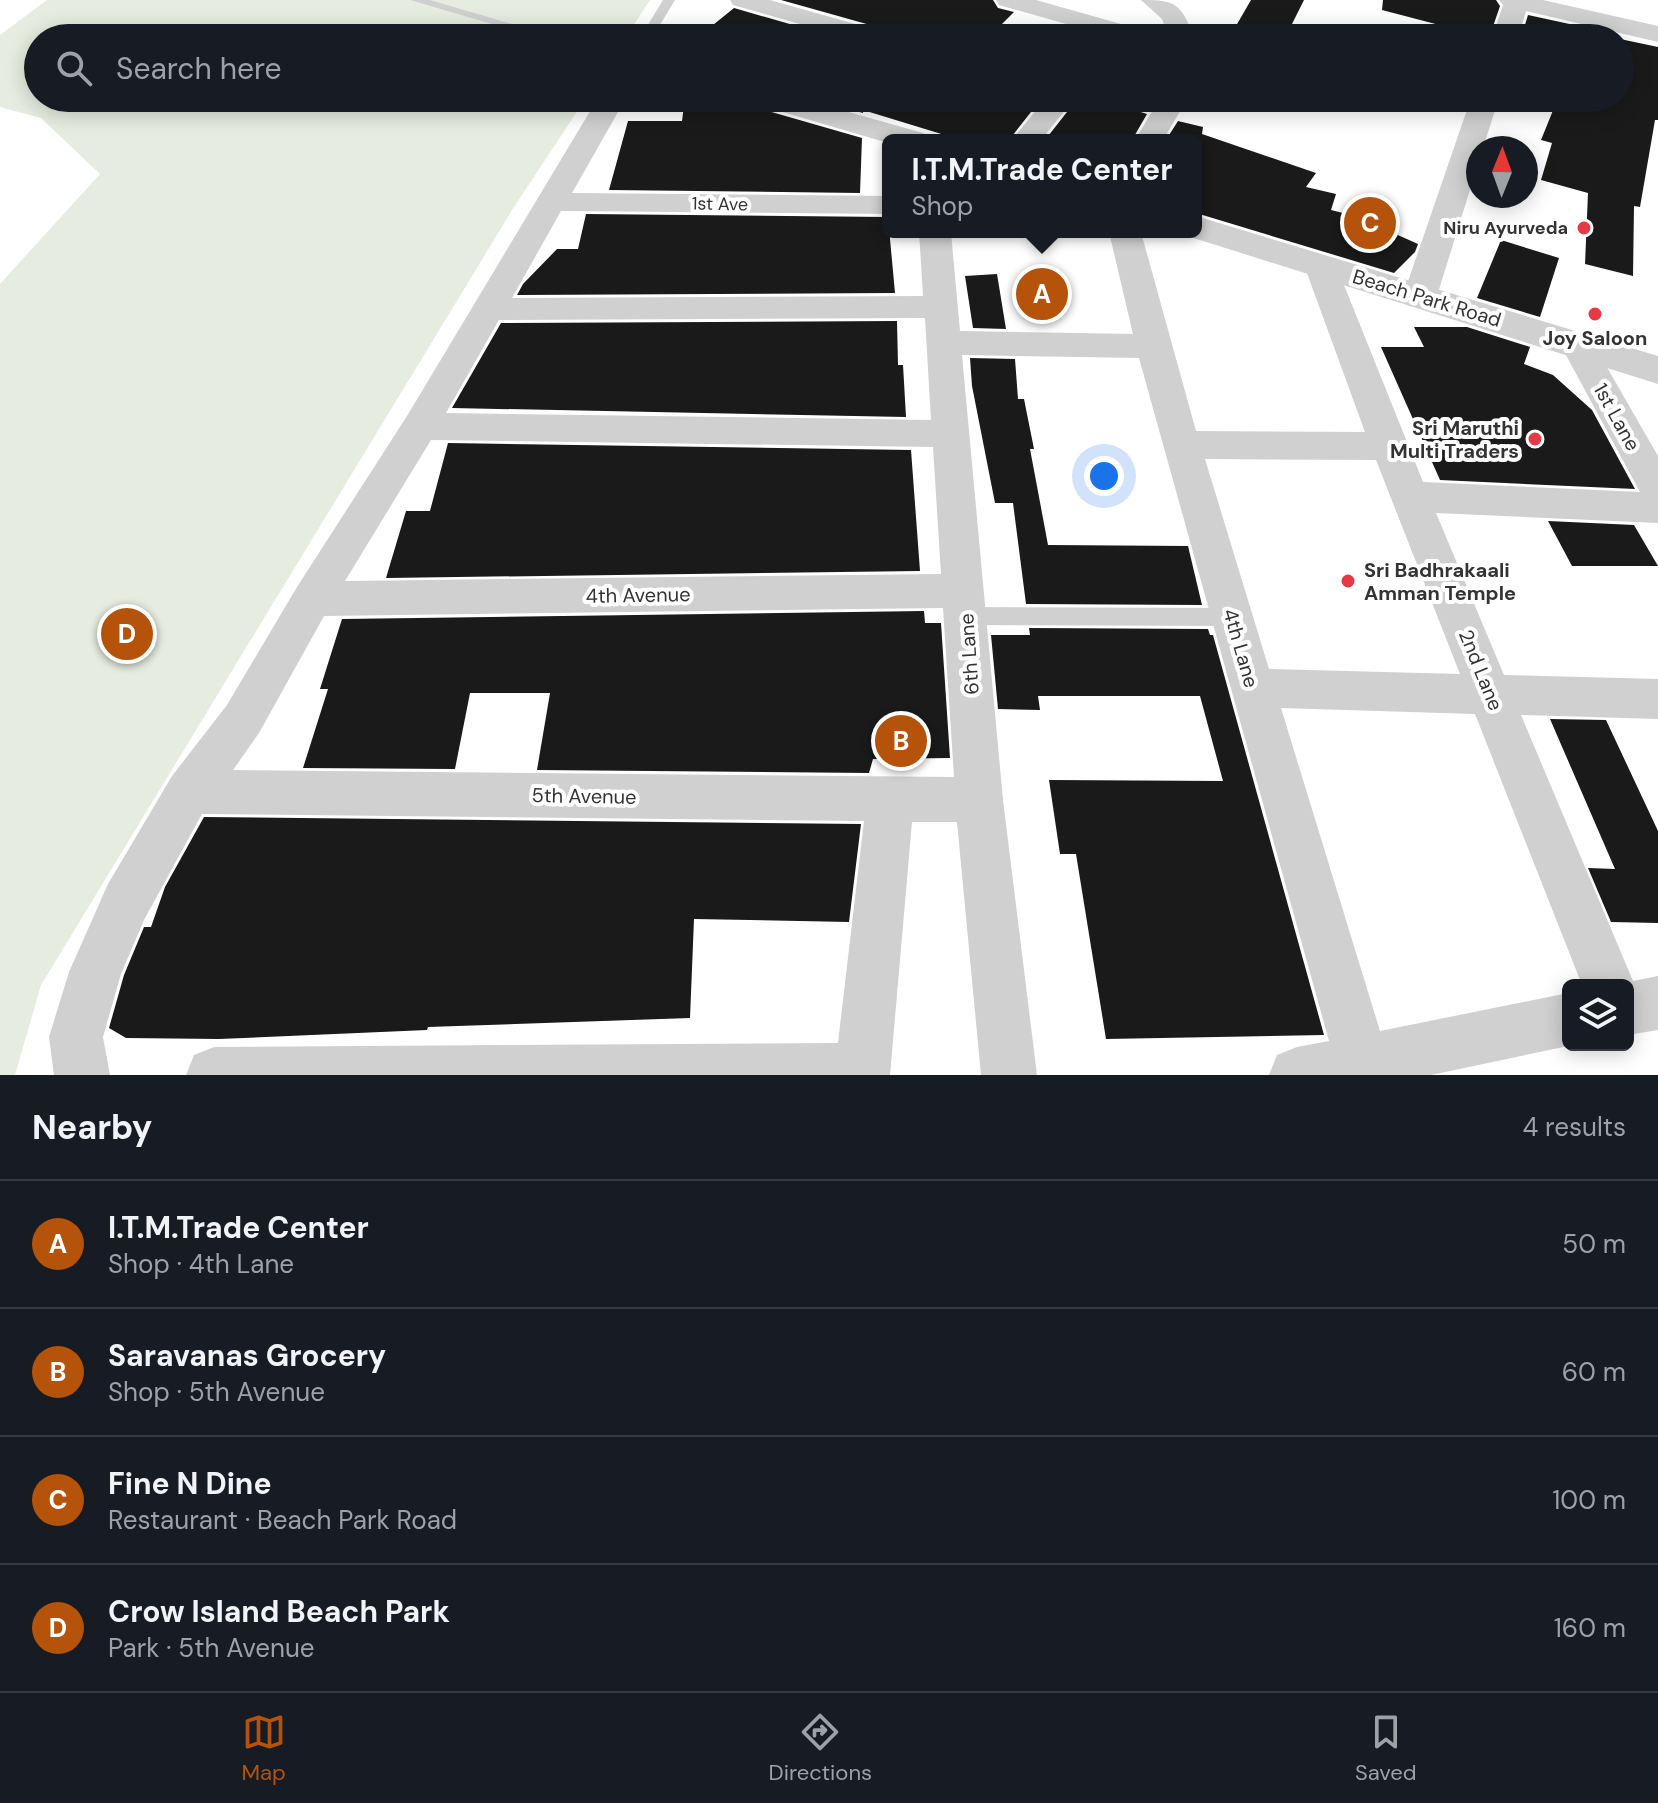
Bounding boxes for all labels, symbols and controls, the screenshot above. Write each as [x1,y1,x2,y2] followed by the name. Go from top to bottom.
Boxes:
[24,24,1634,112] search box
[52,46,96,90] icon: search
[116,49,282,88] text: Search here
[882,134,1202,238] popup
[1466,136,1538,208] north arrow
[912,150,1172,189] text: I.T.M.Trade Center
[912,189,973,223] text: Shop
[692,192,748,216] street label: 1st Ave
[1344,193,1396,253] pin: C
[1443,216,1568,240] place label: Niru Ayurveda
[1575,219,1593,237] marker: Niru Ayurveda
[1350,263,1504,333] street label: Beach Park Road
[1016,264,1068,324] pin: A
[1586,305,1604,323] marker: Joy Saloon
[1543,325,1647,351] place label: Joy Saloon
[1588,379,1646,455] street label: 1st Lane
[1390,415,1519,464] place label: Sri Maruthi Multi Traders
[1526,430,1544,448] marker: Sri Maruthi Multi Traders
[1084,456,1124,496] your location
[1364,557,1516,606] place label: Sri Badhrakaali Amman Temple
[1339,572,1357,590] marker: Sri Badhrakaali Amman Temple
[585,581,691,609] street label: 4th Avenue
[101,604,153,664] pin: D
[1217,605,1265,691] street label: 4th Lane
[953,612,985,696] street label: 6th Lane
[1453,626,1509,714] street label: 2nd Lane
[875,711,927,771] pin: B
[531,782,637,810] street label: 5th Avenue
[1562,979,1634,1051] map controls
[1562,979,1634,1051] button: layers
[32,1105,152,1150] text: Nearby
[1522,1110,1626,1144] text: 4 results
[108,1208,369,1247] text: I.T.M.Trade Center
[49,1227,67,1261] text: A
[1562,1227,1626,1261] text: 50 m
[108,1247,294,1281] text: Shop · 4th Lane
[108,1336,386,1375] text: Saravanas Grocery
[50,1355,66,1389] text: B
[1562,1355,1626,1389] text: 60 m
[108,1375,325,1409] text: Shop · 5th Avenue
[108,1464,271,1503] text: Fine N Dine
[48,1483,68,1517] text: C
[1552,1483,1626,1517] text: 100 m
[108,1503,457,1537] text: Restaurant · Beach Park Road
[108,1592,450,1631] text: Crow Island Beach Park
[49,1611,67,1645] text: D
[1554,1611,1626,1645] text: 160 m
[108,1631,315,1665] text: Park · 5th Avenue
[241,1710,286,1787] tab: Map
[769,1710,872,1787] tab: Directions
[1355,1710,1417,1787] tab: Saved

